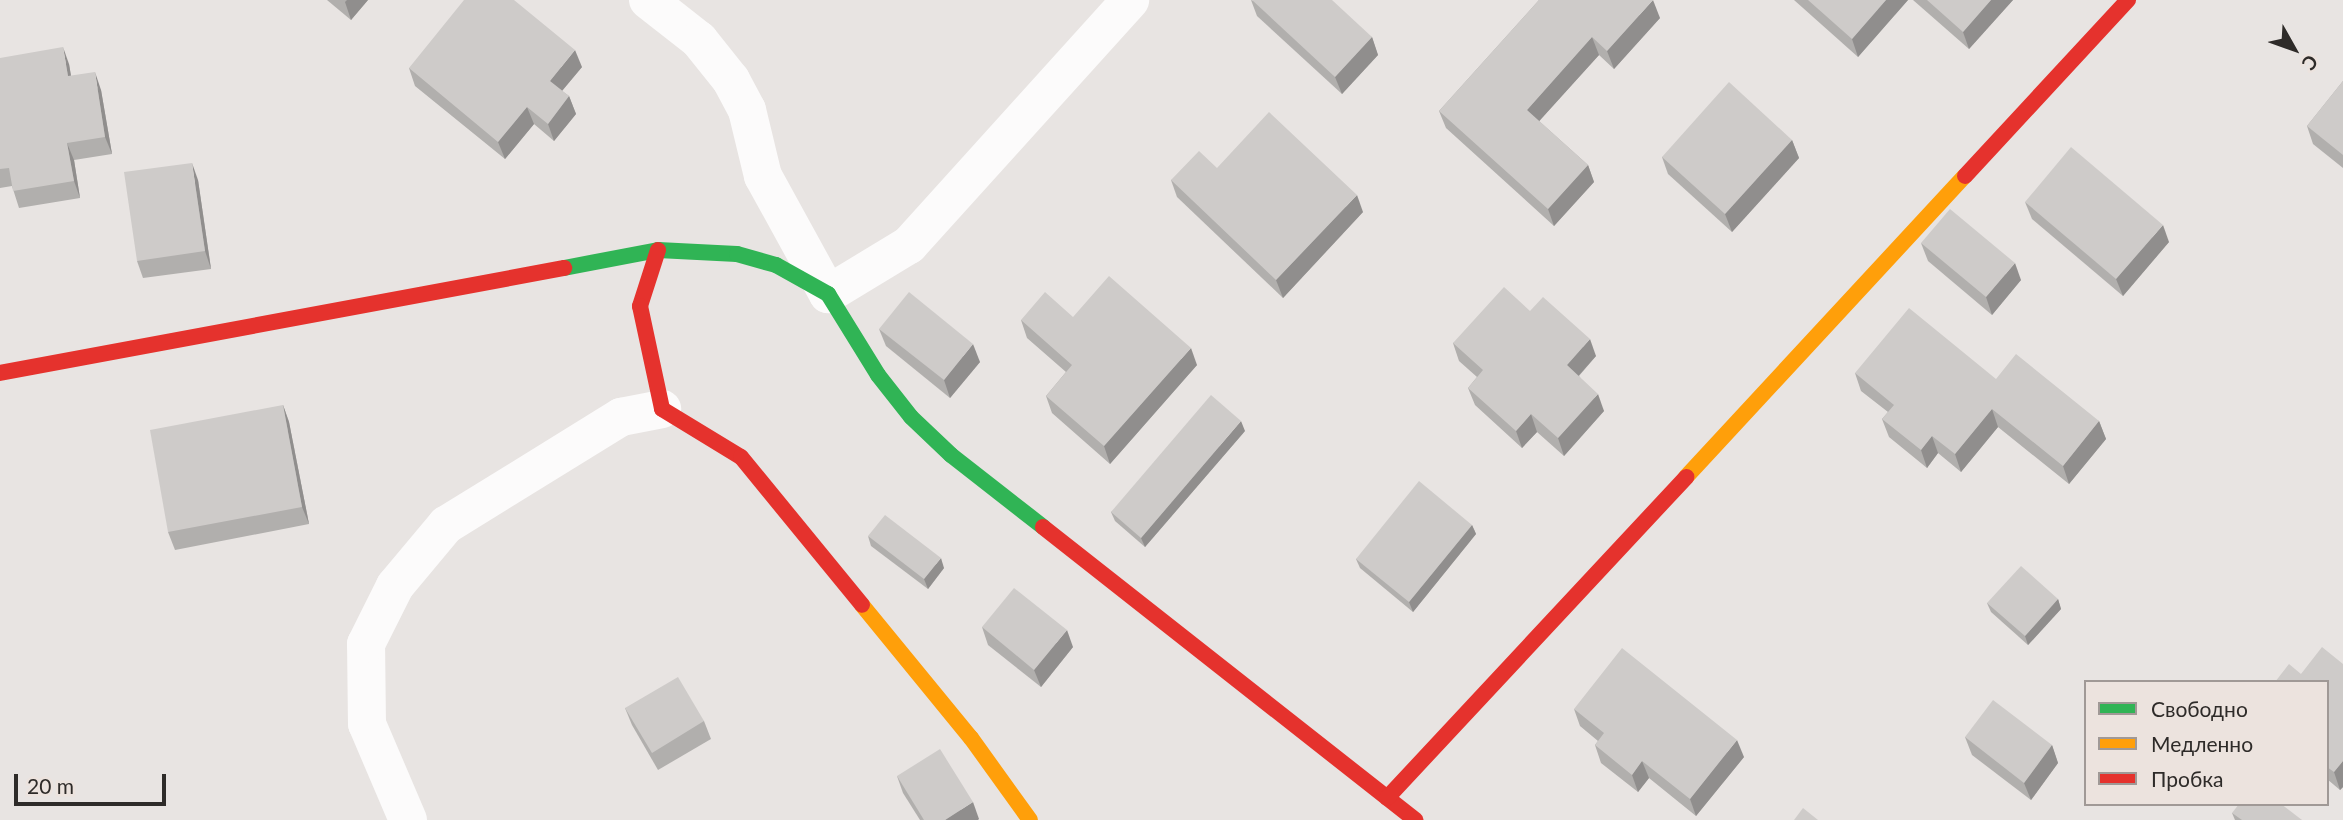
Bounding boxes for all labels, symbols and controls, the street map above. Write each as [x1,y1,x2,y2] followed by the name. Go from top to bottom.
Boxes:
[2259,14,2329,84] north arrow
[2298,51,2323,75] text: С
[2084,680,2329,806] legend
[2151,696,2248,721] text: Свободно
[2151,731,2253,756] text: Медленно
[18,760,170,804] scale bar
[2151,766,2224,791] text: Пробка
[27,773,74,798] text: 20 m

